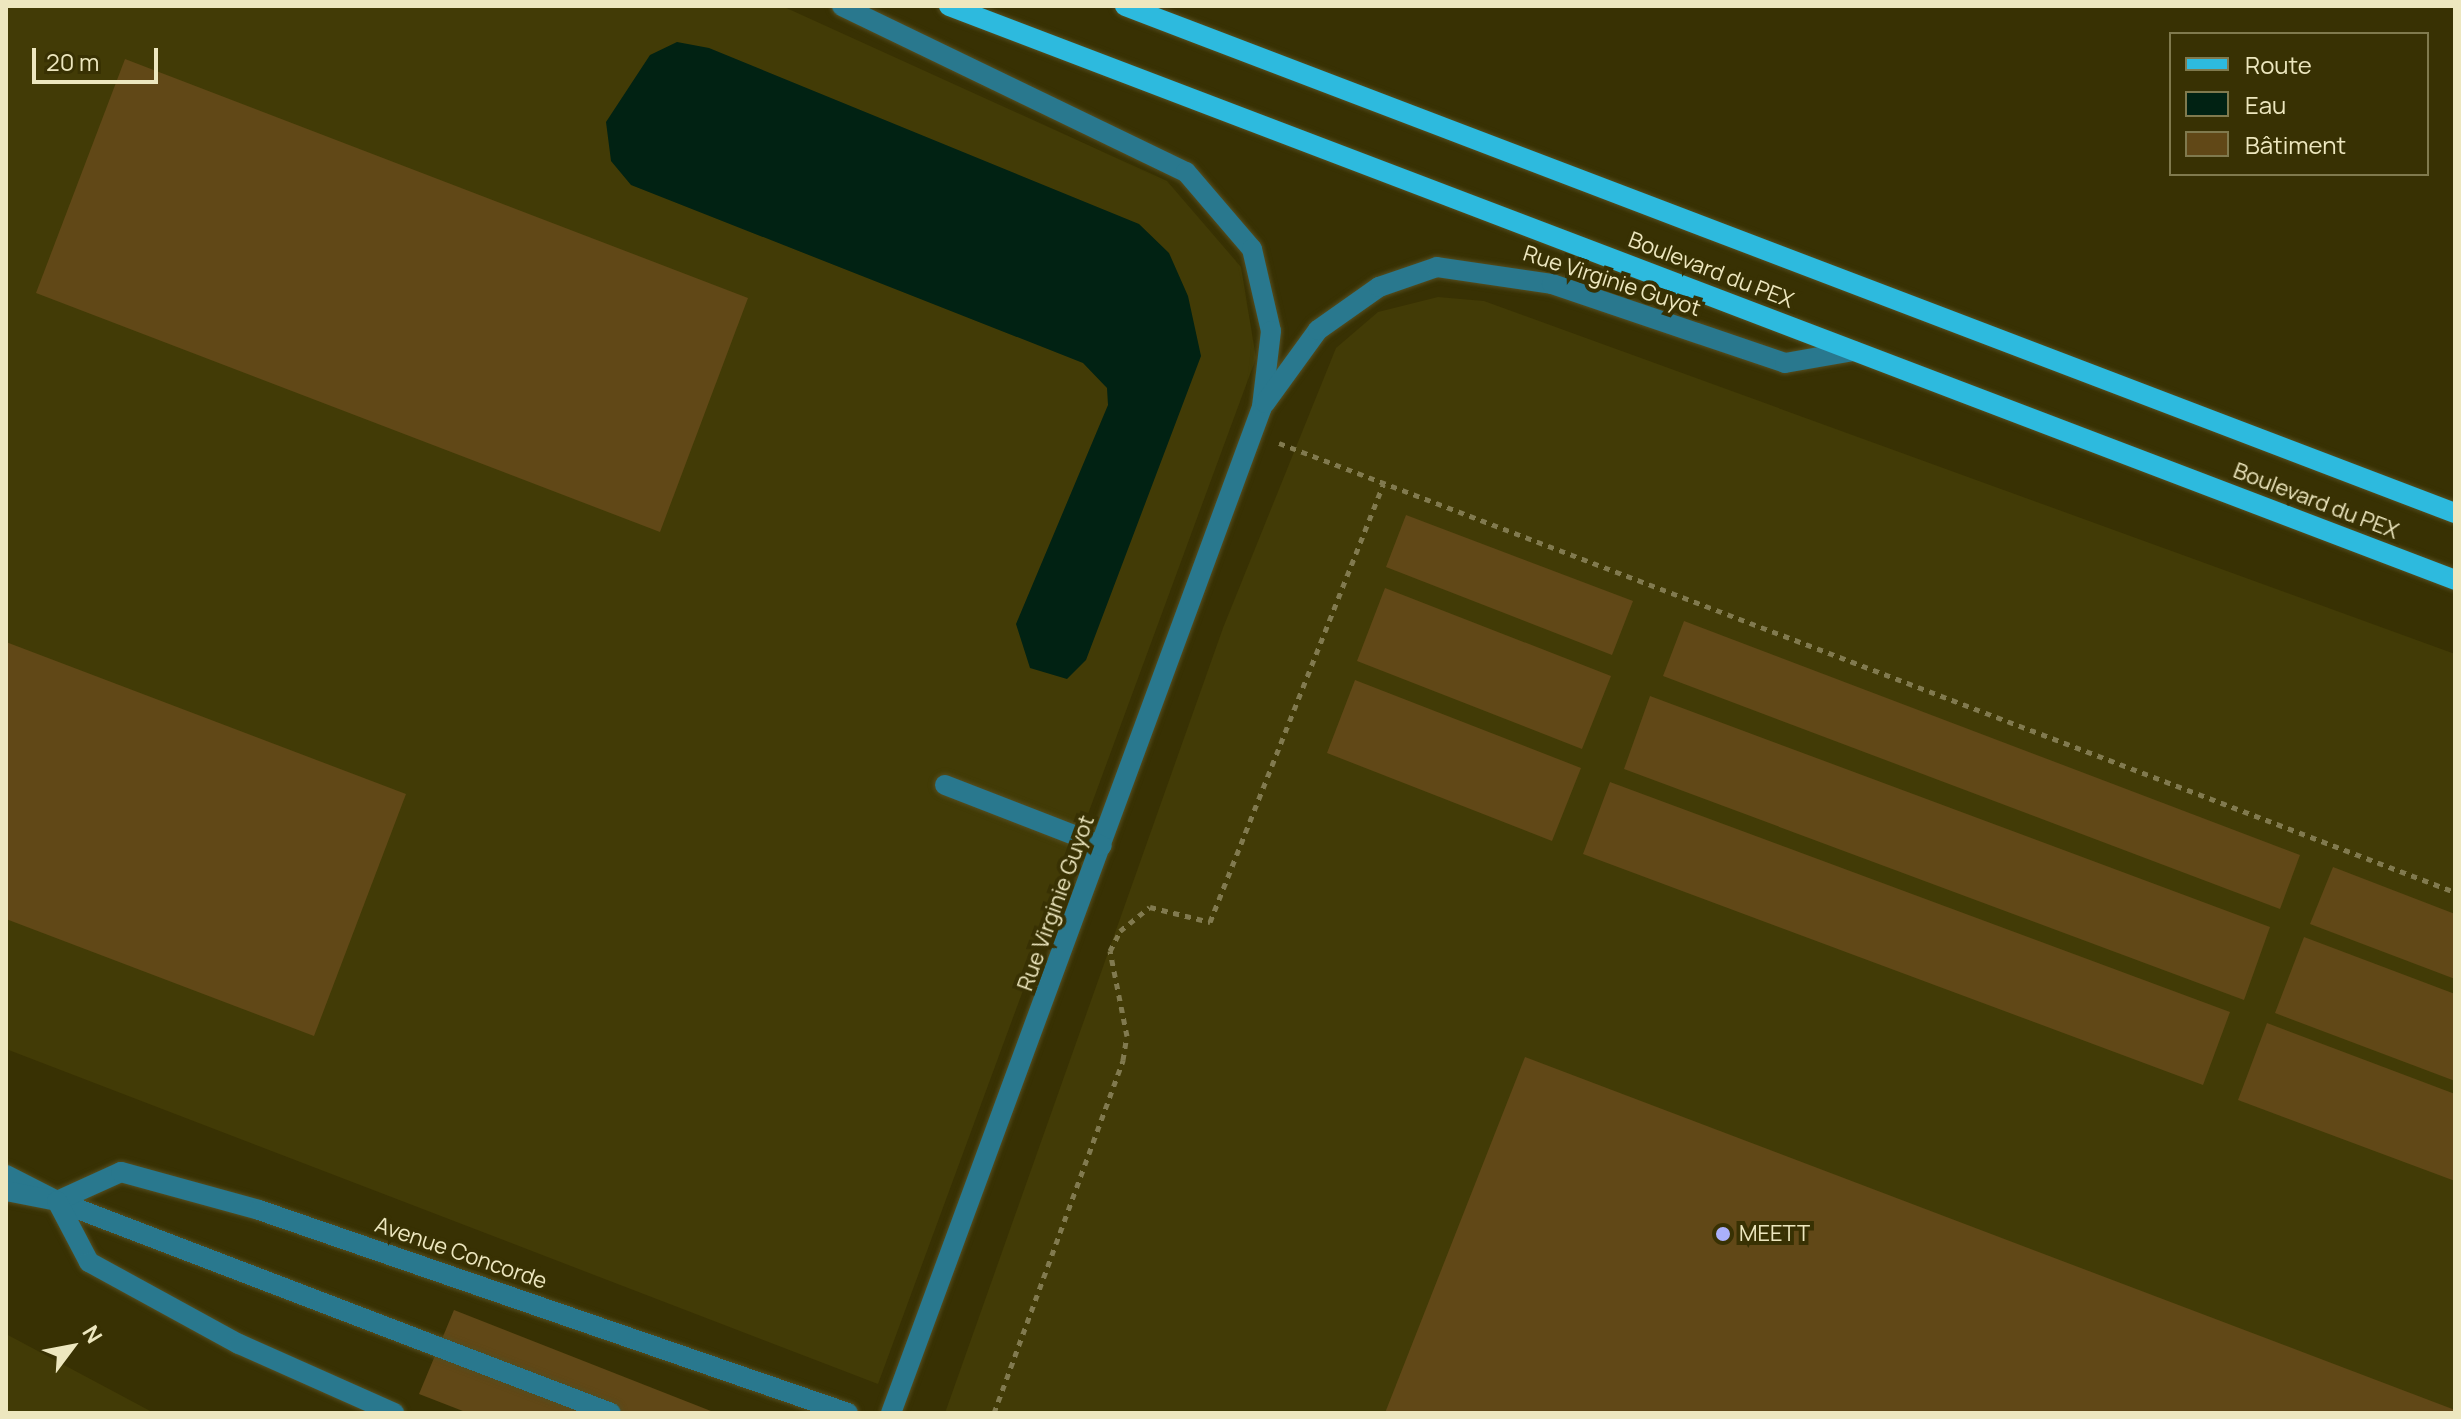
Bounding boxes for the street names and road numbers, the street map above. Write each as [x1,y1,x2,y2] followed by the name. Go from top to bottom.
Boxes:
[1625,226,1797,314] street label: Boulevard du PEX
[1520,240,1704,322] street label: Rue Virginie Guyot
[2230,457,2402,545] street label: Boulevard du PEX
[1012,812,1100,994] street label: Rue Virginie Guyot
[372,1211,550,1295] street label: Avenue Concorde

